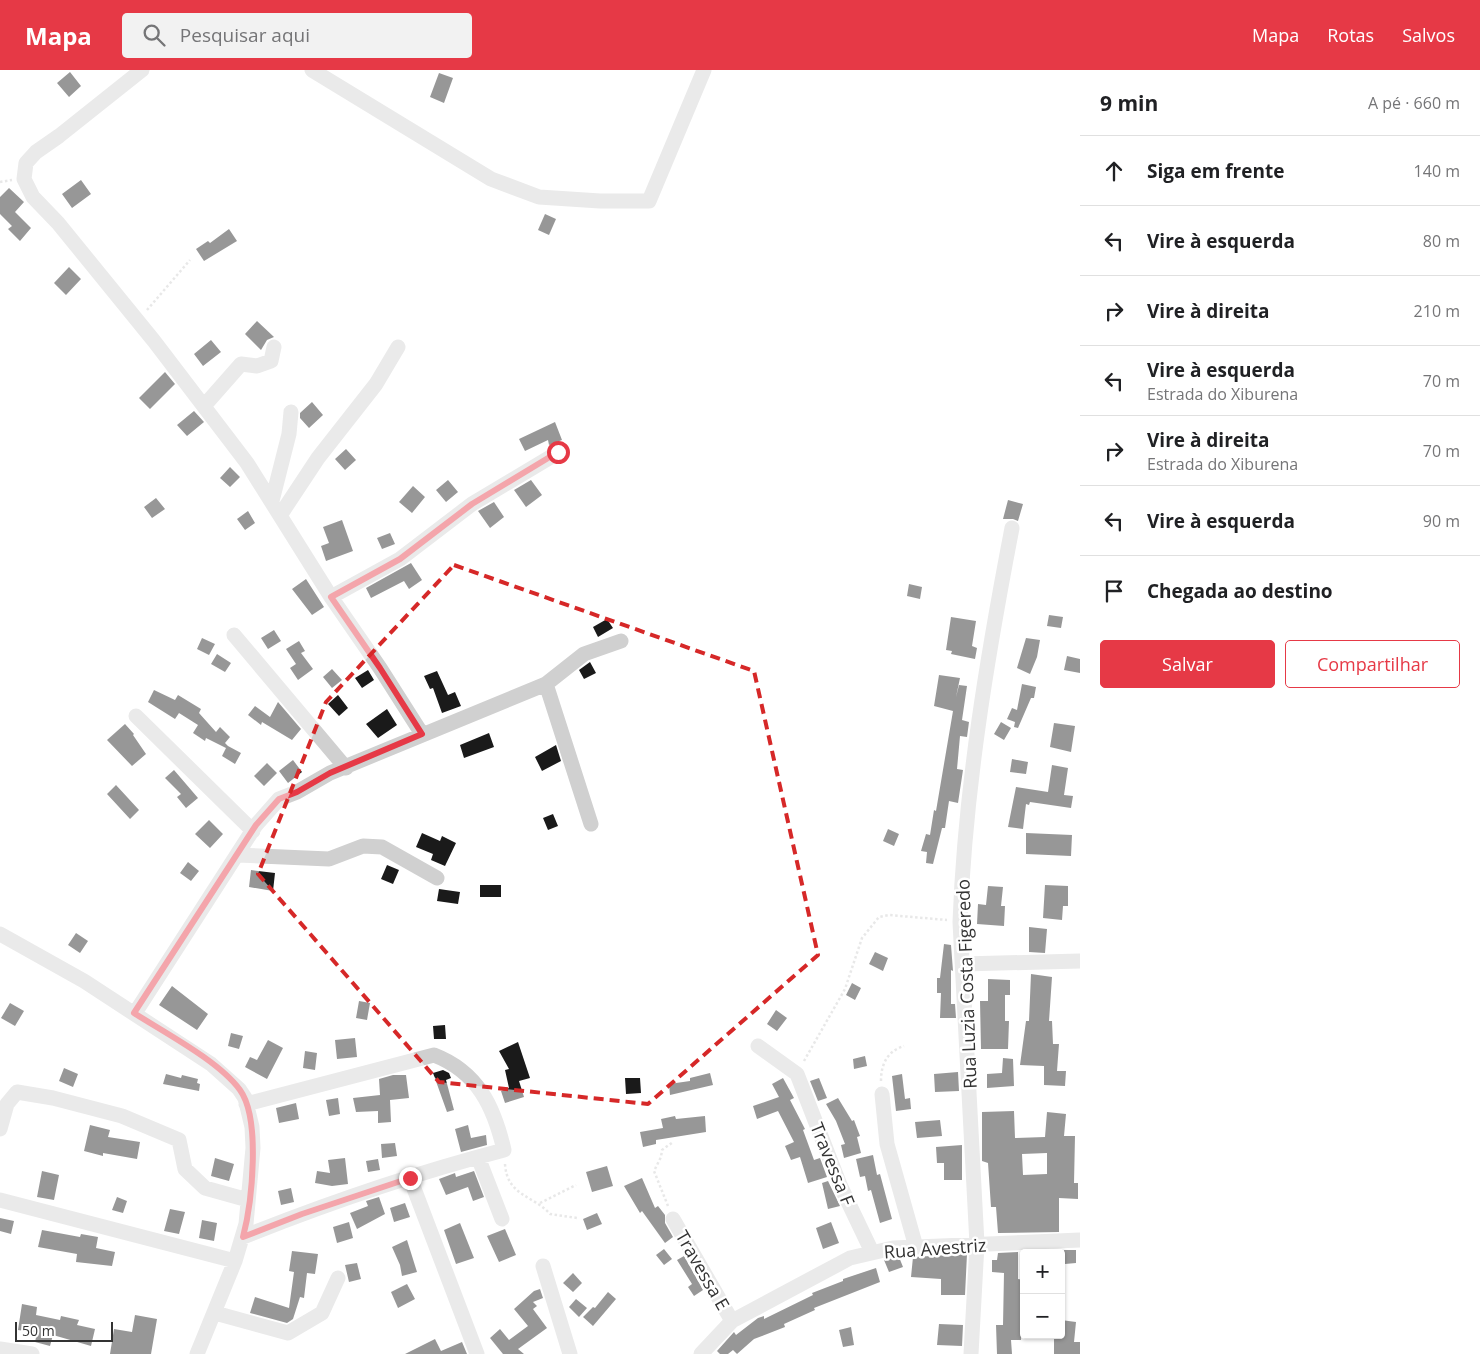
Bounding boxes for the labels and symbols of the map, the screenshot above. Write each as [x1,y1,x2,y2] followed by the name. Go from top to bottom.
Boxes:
[547,441,570,464] route start
[950,879,982,1089] street label: Rua Luzia Costa Figeredo
[805,1119,861,1209] street label: Travessa F
[399,1167,422,1190] route end
[671,1226,735,1314] street label: Travessa E
[883,1232,987,1264] street label: Rua Avestriz
[15,1319,112,1342] scale bar

